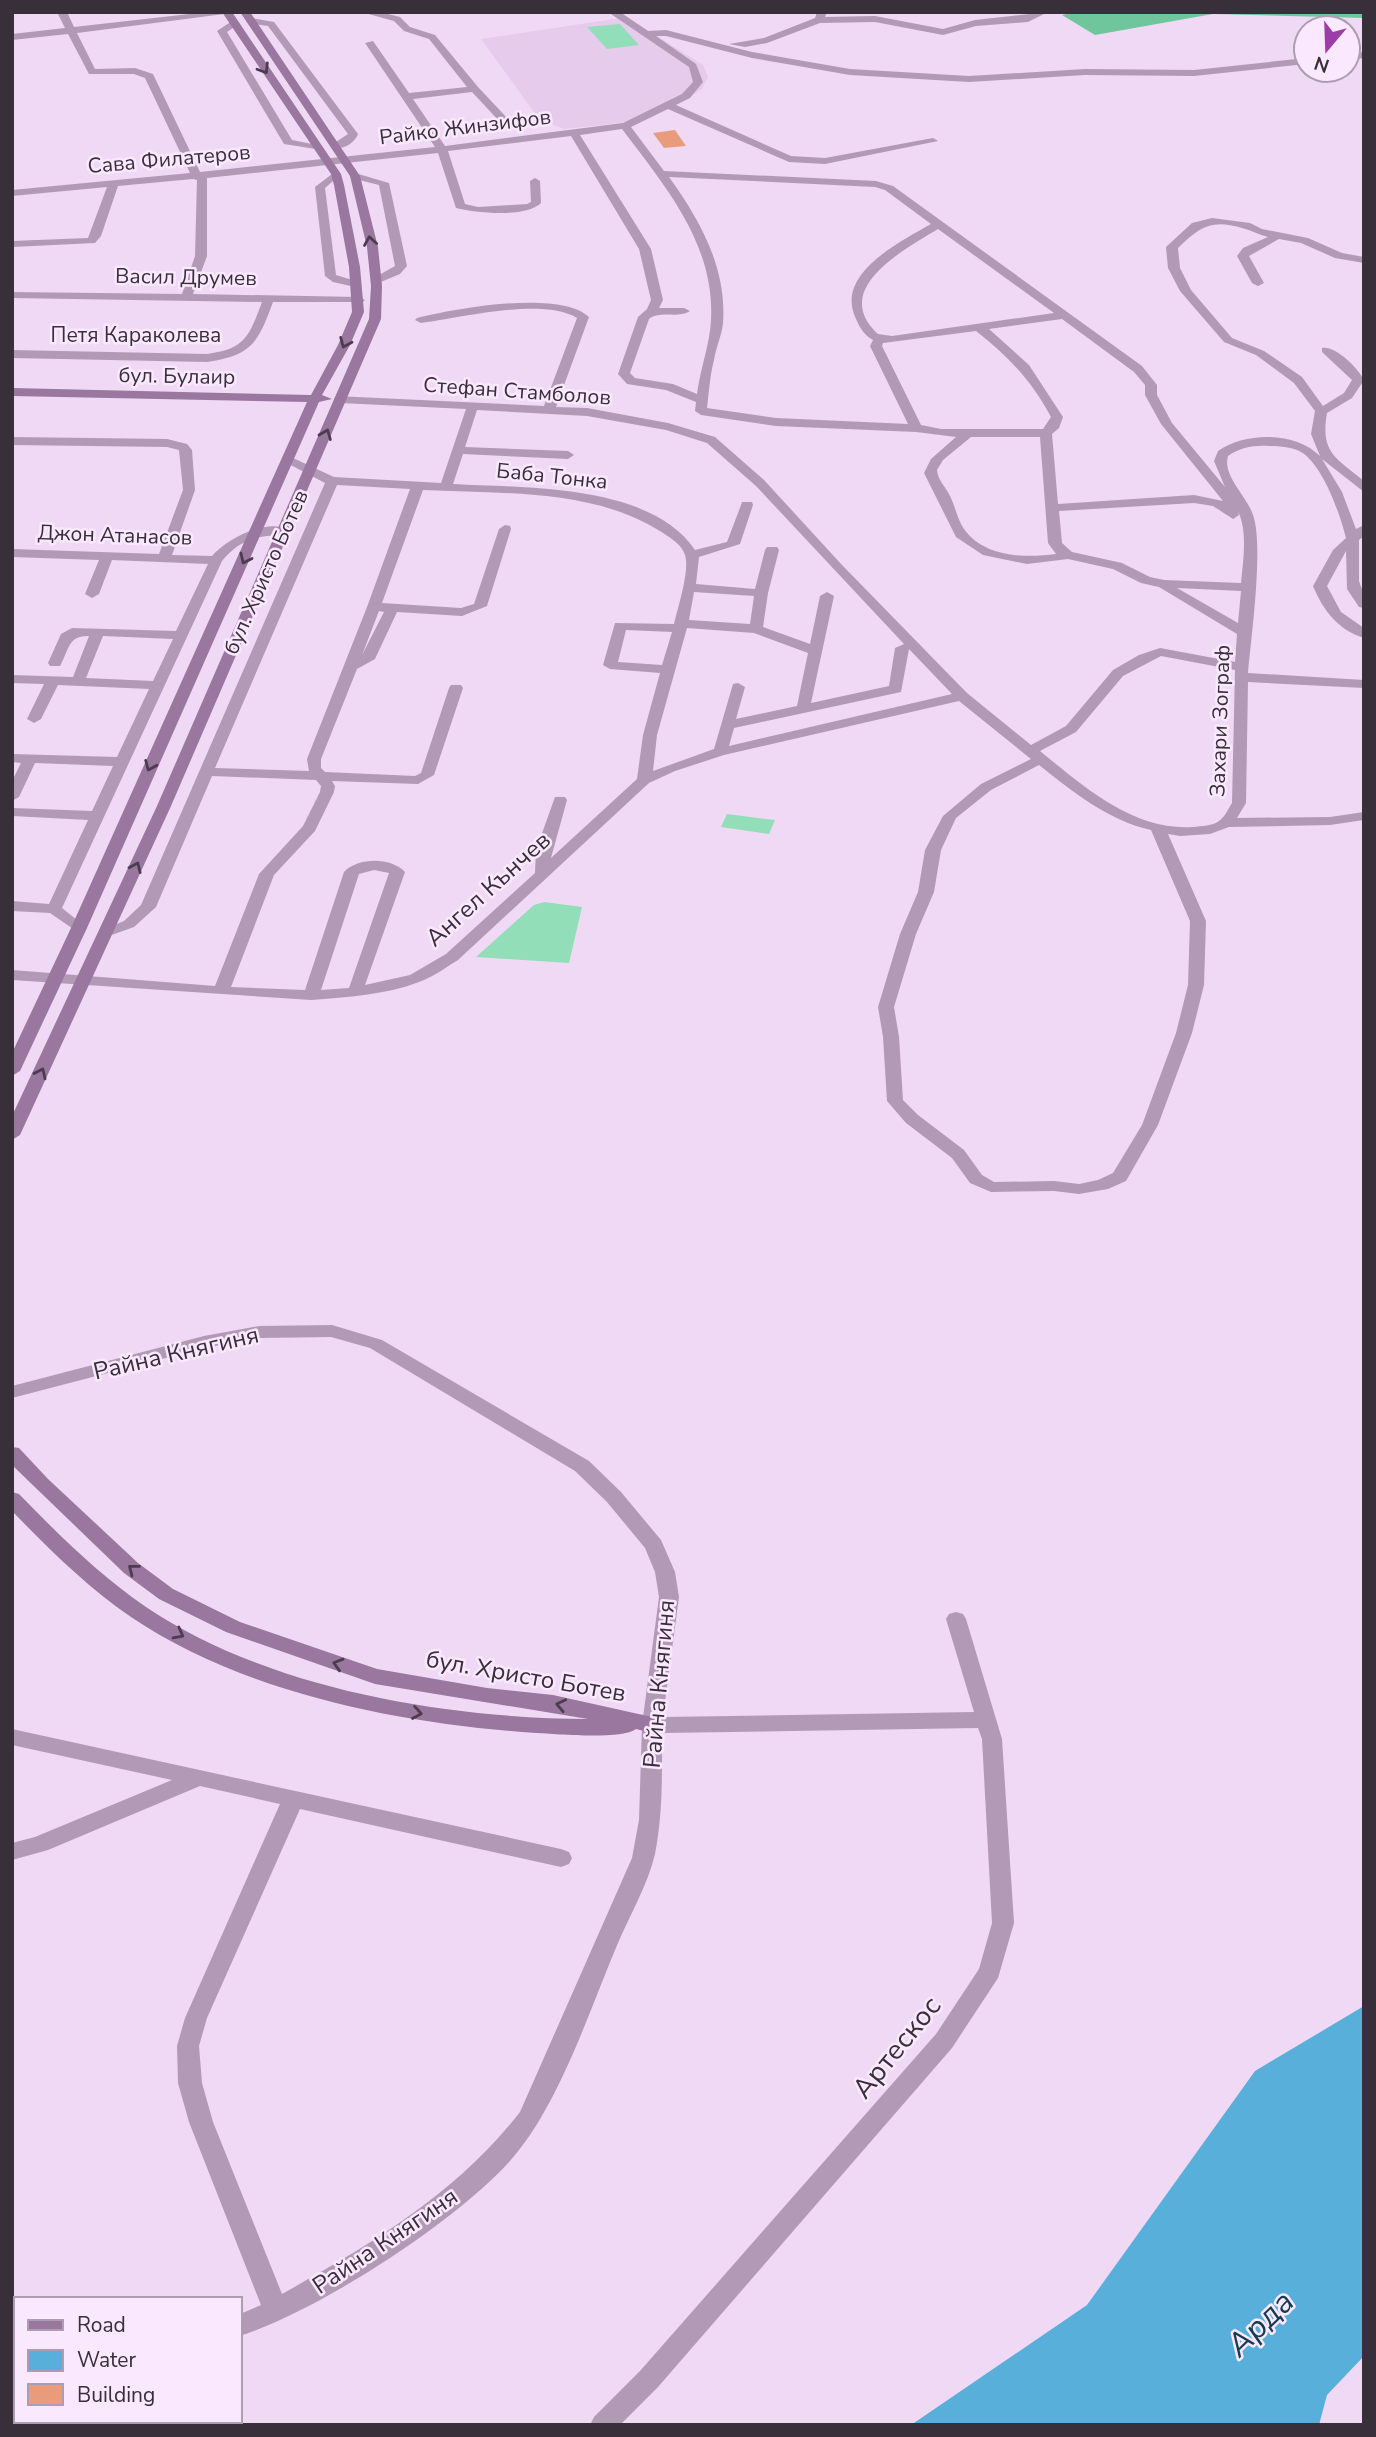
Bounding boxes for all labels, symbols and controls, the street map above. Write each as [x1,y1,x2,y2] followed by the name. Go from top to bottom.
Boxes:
[1292,14,1362,84] north arrow
[1311,50,1333,79] text: N
[256,62,269,75] one-way arrow
[378,103,552,151] street label: Райко Жинзифов
[86,138,252,180] street label: Сава Филатеров
[363,235,378,247] one-way arrow
[115,262,257,292] street label: Васил Друмев
[51,321,221,349] street label: Петя Караколева
[339,336,353,348] one-way arrow
[118,361,236,391] street label: бул. Булаир
[422,370,612,412] street label: Стефан Стамболов
[317,429,331,441] one-way arrow
[495,456,609,496] street label: Баба Тонка
[217,485,315,659] street label: бул. Христо Ботев
[37,518,193,552] street label: Джон Атанасов
[239,552,253,564] one-way arrow
[1203,644,1237,798] street label: Захари Зограф
[145,759,159,771] one-way arrow
[419,824,557,954] street label: Ангел Кънчев
[128,862,142,874] one-way arrow
[33,1068,47,1081] one-way arrow
[90,1318,262,1388] street label: Райна Княгиня
[128,1565,140,1578] one-way arrow
[636,1598,682,1770] street label: Райна Княгиня
[171,1626,184,1639] one-way arrow
[424,1643,628,1709] street label: бул. Христо Ботев
[332,1658,344,1673] one-way arrow
[555,1698,567,1713] one-way arrow
[411,1705,423,1720] one-way arrow
[844,1988,950,2107] street label: Артескос
[306,2180,464,2302] street label: Райна Княгиня
[1216,2281,1304,2367] water label: Арда
[14,2297,242,2423] legend
[77,2311,126,2339] text: Road
[77,2346,136,2374] text: Water
[77,2381,155,2409] text: Building

